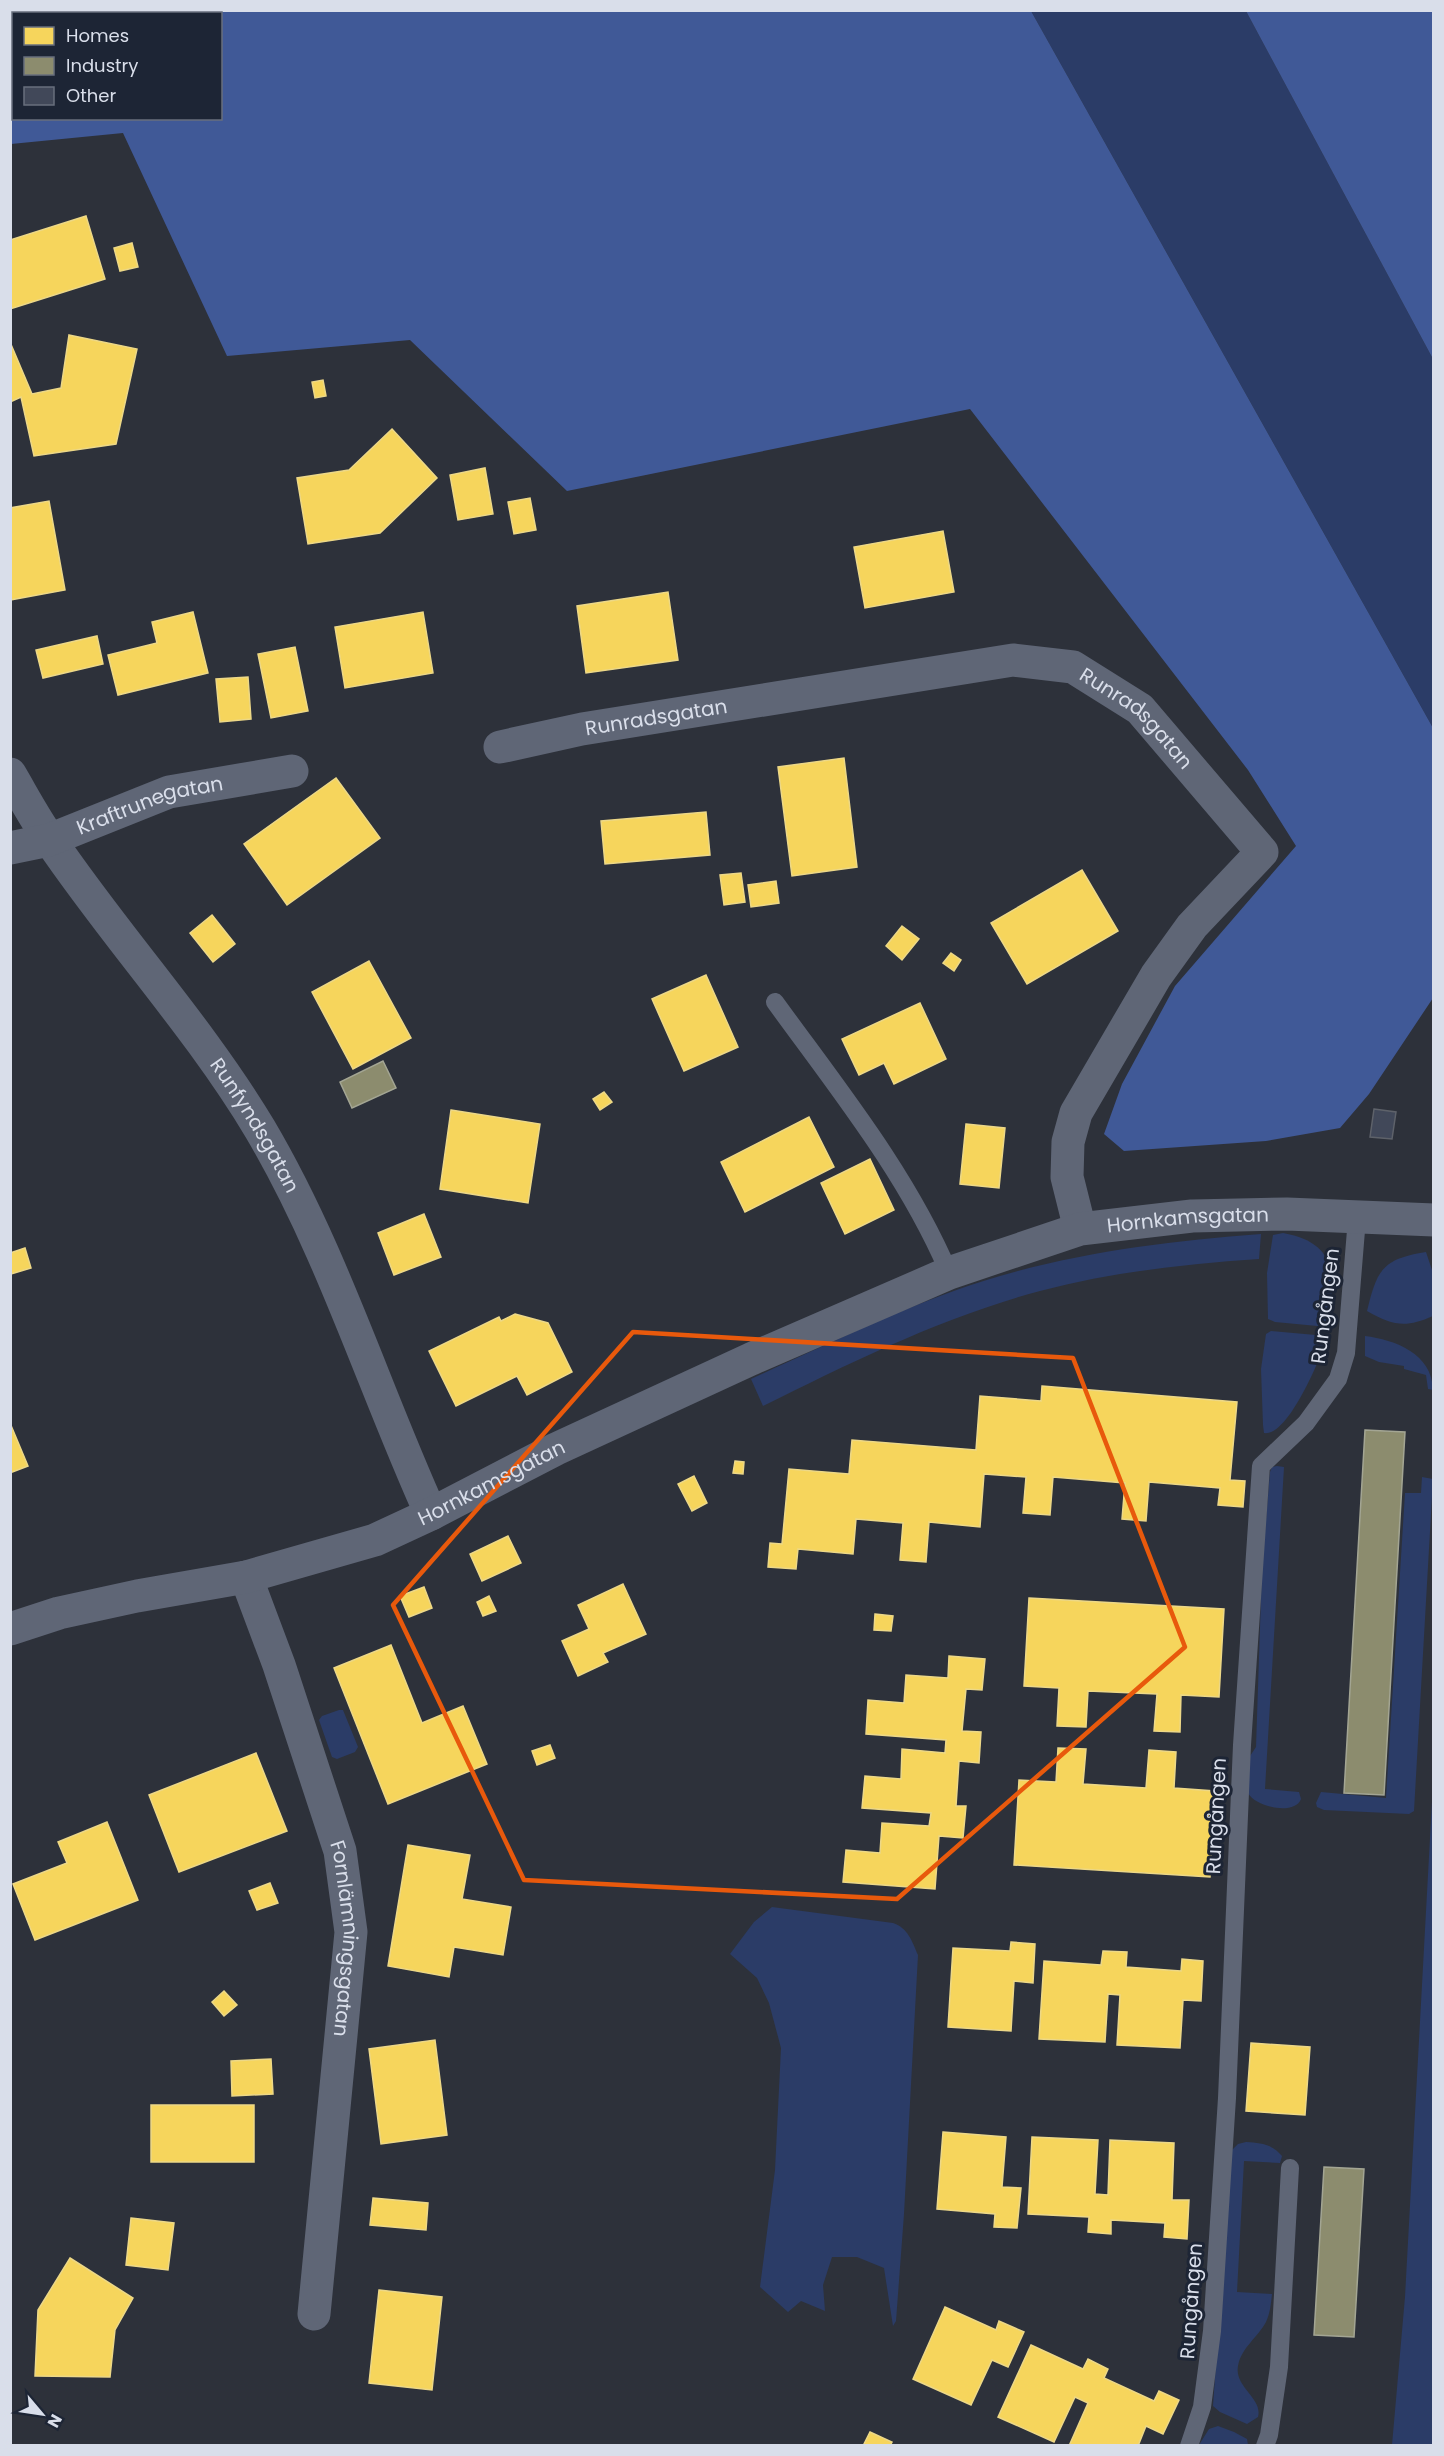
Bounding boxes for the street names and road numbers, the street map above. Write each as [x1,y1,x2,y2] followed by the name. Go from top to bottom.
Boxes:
[1074,661,1199,775] street label: Runradsgatan
[583,692,729,742] street label: Runradsgatan
[72,769,225,842] street label: Kraftrunegatan
[203,1052,306,1198] street label: Runfyndsgatan
[1105,1200,1269,1240] street label: Hornkamsgatan
[1304,1247,1346,1365] street label: Rungången
[413,1433,570,1532] street label: Hornkamsgatan
[1199,1757,1233,1875] street label: Rungången
[323,1837,365,2038] street label: Fornlämningsgatan
[1173,2242,1209,2360] street label: Rungången

